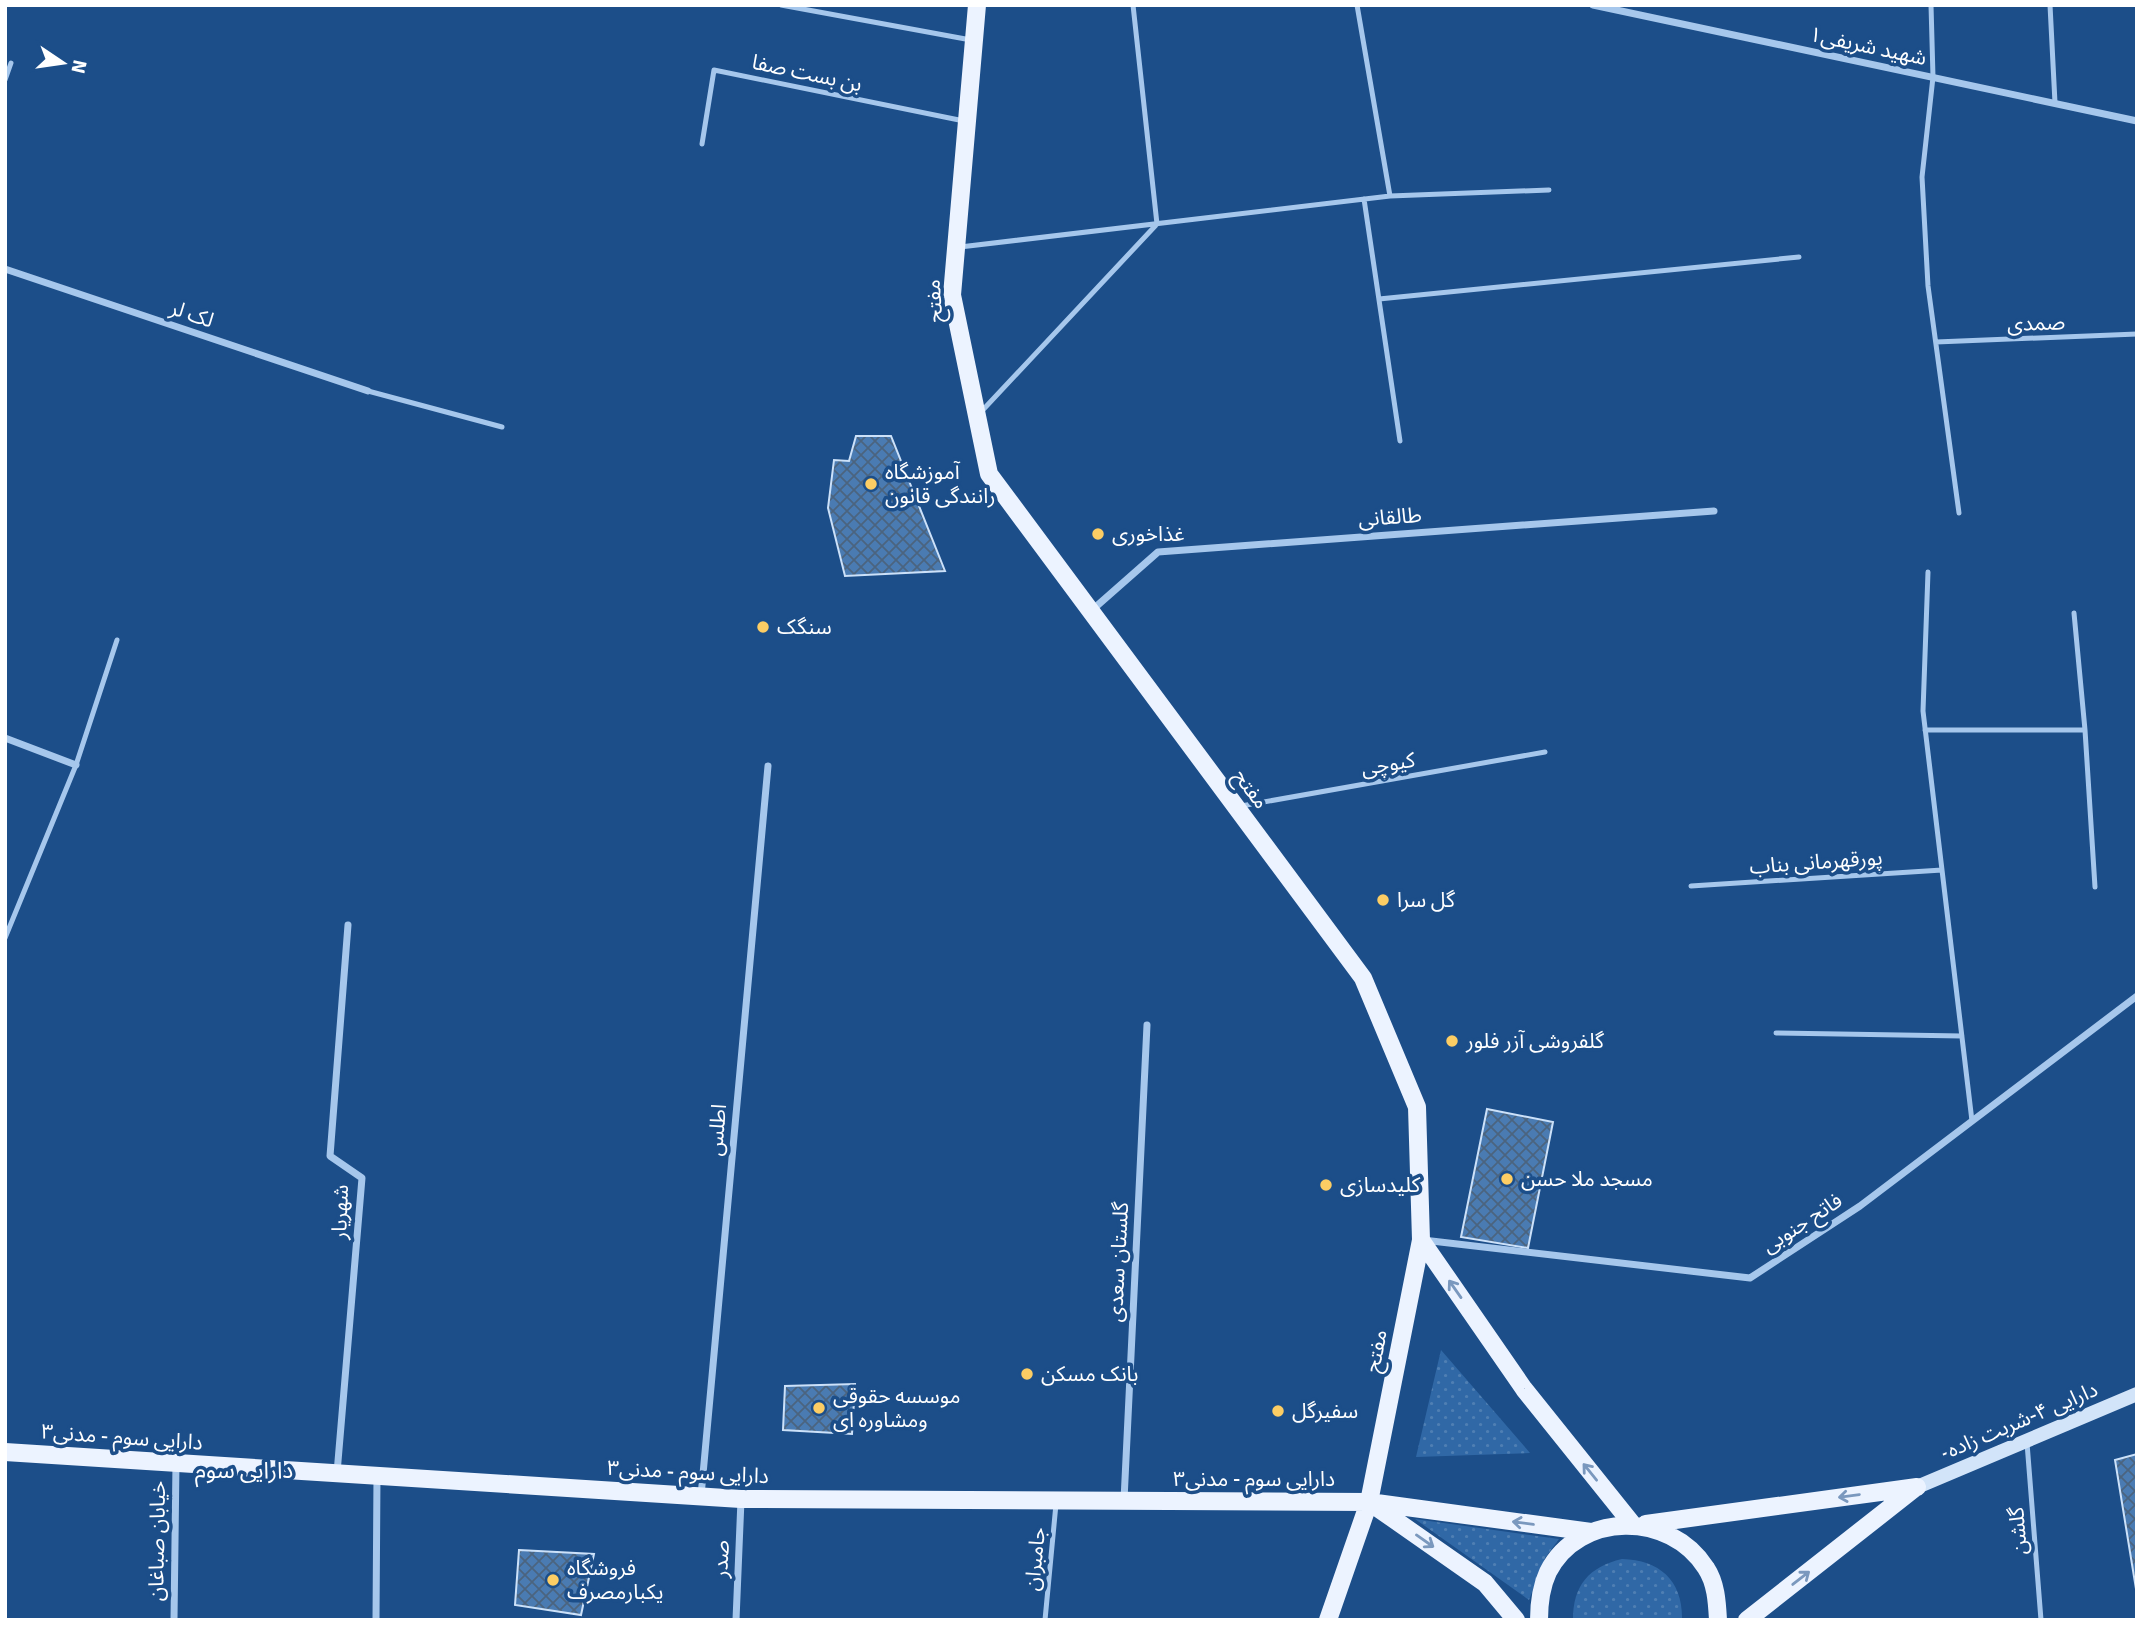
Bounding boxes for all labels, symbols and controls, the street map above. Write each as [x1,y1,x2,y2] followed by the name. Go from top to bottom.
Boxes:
[1807,21,1929,71] street label: شهید شریفی۱
[28,28,98,98] north arrow
[749,49,865,97] street label: بن بست صفا
[65,57,92,76] text: N
[920,279,950,323] street label: مفتح
[166,294,217,334] street label: لک لر
[2006,309,2066,337] street label: صمدی
[885,459,995,509] place label: آموزشگاه رانندگی قانون
[863,476,879,492] marker: آموزشگاه رانندگی قانون
[1357,502,1423,532] street label: طالقانی
[1112,521,1185,547] place label: غذاخوری
[1090,526,1106,542] marker: غذاخوری
[777,614,832,640] place label: سنگک
[755,619,771,635] marker: سنگک
[1359,746,1417,782] street label: کیوچی
[1226,764,1274,815] street label: مفتح
[1749,844,1883,880] street label: پورقهرمانی بناب
[1397,887,1455,913] place label: گل سرا
[1375,892,1391,908] marker: گل سرا
[1465,1028,1604,1054] place label: گلفروشی آزر فلور
[1444,1033,1460,1049] marker: گلفروشی آزر فلور
[702,1103,732,1157] street label: اطلس
[1521,1166,1653,1192] place label: مسجد ملا حسن
[1499,1171,1515,1187] marker: مسجد ملا حسن
[1340,1172,1421,1198] place label: کلیدسازی
[1318,1177,1334,1193] marker: کلیدسازی
[326,1184,354,1241] street label: شهریار
[1757,1187,1848,1260] street label: فاتح جنوبی
[1102,1201,1134,1323] street label: گلستان سعدی
[1448,1280,1462,1299] one-way arrow
[1359,1327,1395,1375] street label: مفتح
[1041,1361,1138,1387] place label: بانک مسکن
[1019,1366,1035,1382] marker: بانک مسکن
[1936,1376,2102,1466] street label: -دارایی ۴-شربت زاده
[833,1383,961,1433] place label: موسسه حقوقی ومشاوره ای
[1292,1398,1358,1424] place label: سفیرگل
[811,1400,827,1416] marker: موسسه حقوقی ومشاوره ای
[1270,1403,1286,1419] marker: سفیرگل
[40,1418,204,1459] street label: دارایی سوم - مدنی۳
[606,1455,770,1492] street label: دارایی سوم - مدنی۳
[195,1456,293,1488] district label: دارایی سوم
[1582,1463,1598,1481] one-way arrow
[1173,1466,1335,1495] street label: دارایی سوم - مدنی۳
[143,1481,171,1601] street label: خیابان صباغان
[1838,1490,1861,1503] one-way arrow
[2003,1506,2033,1556] street label: گلشن
[1512,1516,1535,1529] one-way arrow
[1019,1526,1051,1592] street label: جامبران
[1415,1534,1434,1548] one-way arrow
[707,1540,735,1579] street label: صدر
[567,1555,663,1605] place label: فروشگاه یکبارمصرف
[1791,1570,1809,1585] one-way arrow
[545,1572,561,1588] marker: فروشگاه یکبارمصرف

